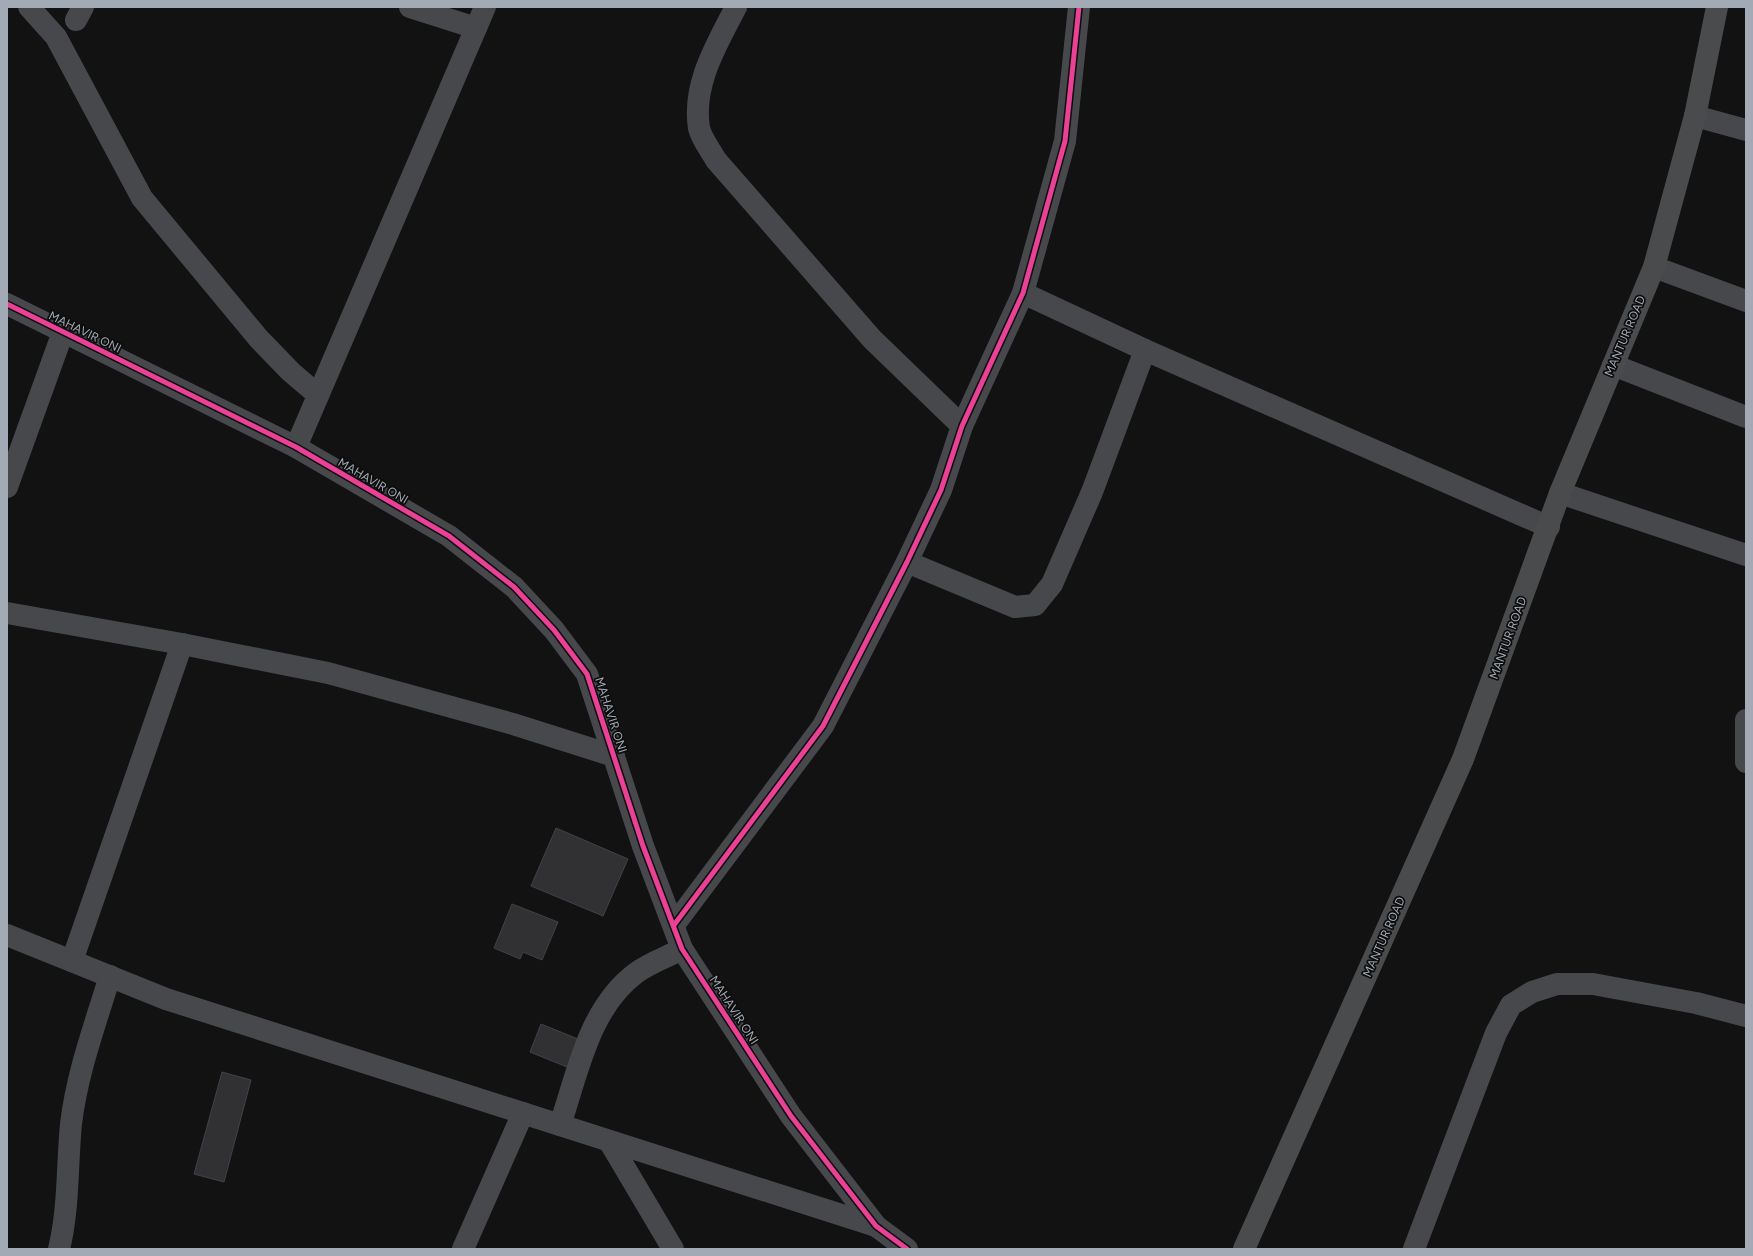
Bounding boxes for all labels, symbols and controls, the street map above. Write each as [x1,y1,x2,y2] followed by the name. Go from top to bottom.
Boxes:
[1602,294,1648,378] street label: MANTUR ROAD
[47,308,123,356] street label: MAHAVIR ONI
[335,455,411,507] street label: MAHAVIR ONI
[1487,595,1529,681] street label: MANTUR ROAD
[592,675,630,755] street label: MAHAVIR ONI
[1360,895,1408,979] street label: MANTUR ROAD
[707,973,761,1047] street label: MAHAVIR ONI

